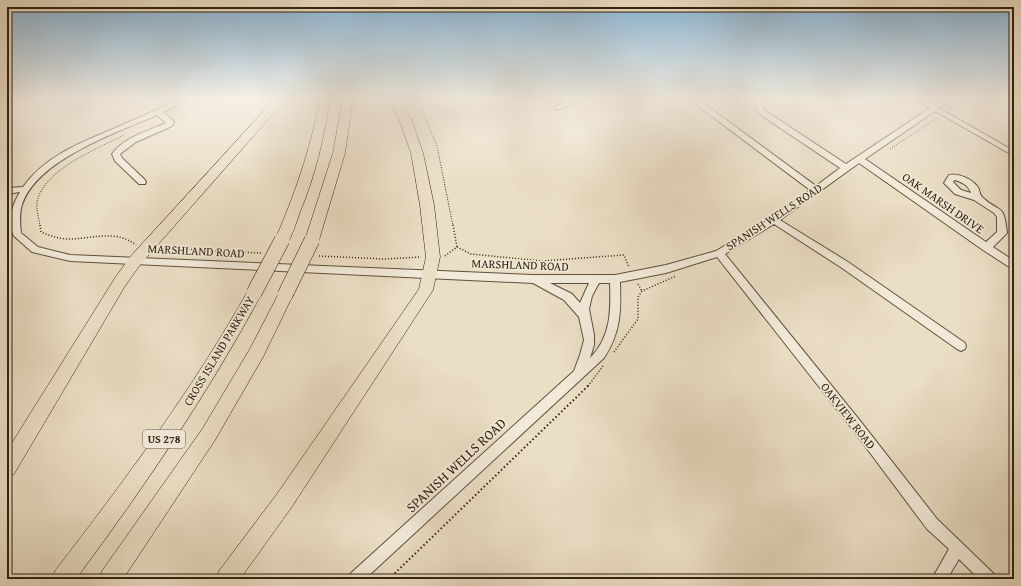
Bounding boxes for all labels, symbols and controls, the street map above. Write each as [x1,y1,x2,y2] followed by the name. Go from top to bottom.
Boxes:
[899,168,988,237] street label: OAK MARSH DRIVE
[722,179,825,254] street label: SPANISH WELLS ROAD
[147,239,245,262] street label: MARSHLAND ROAD
[471,254,569,275] street label: MARSHLAND ROAD
[179,293,258,409] street label: CROSS ISLAND PARKWAY
[817,379,880,453] street label: OAKVIEW ROAD
[401,413,511,517] street label: SPANISH WELLS ROAD
[143,430,185,448] road number: US 278

